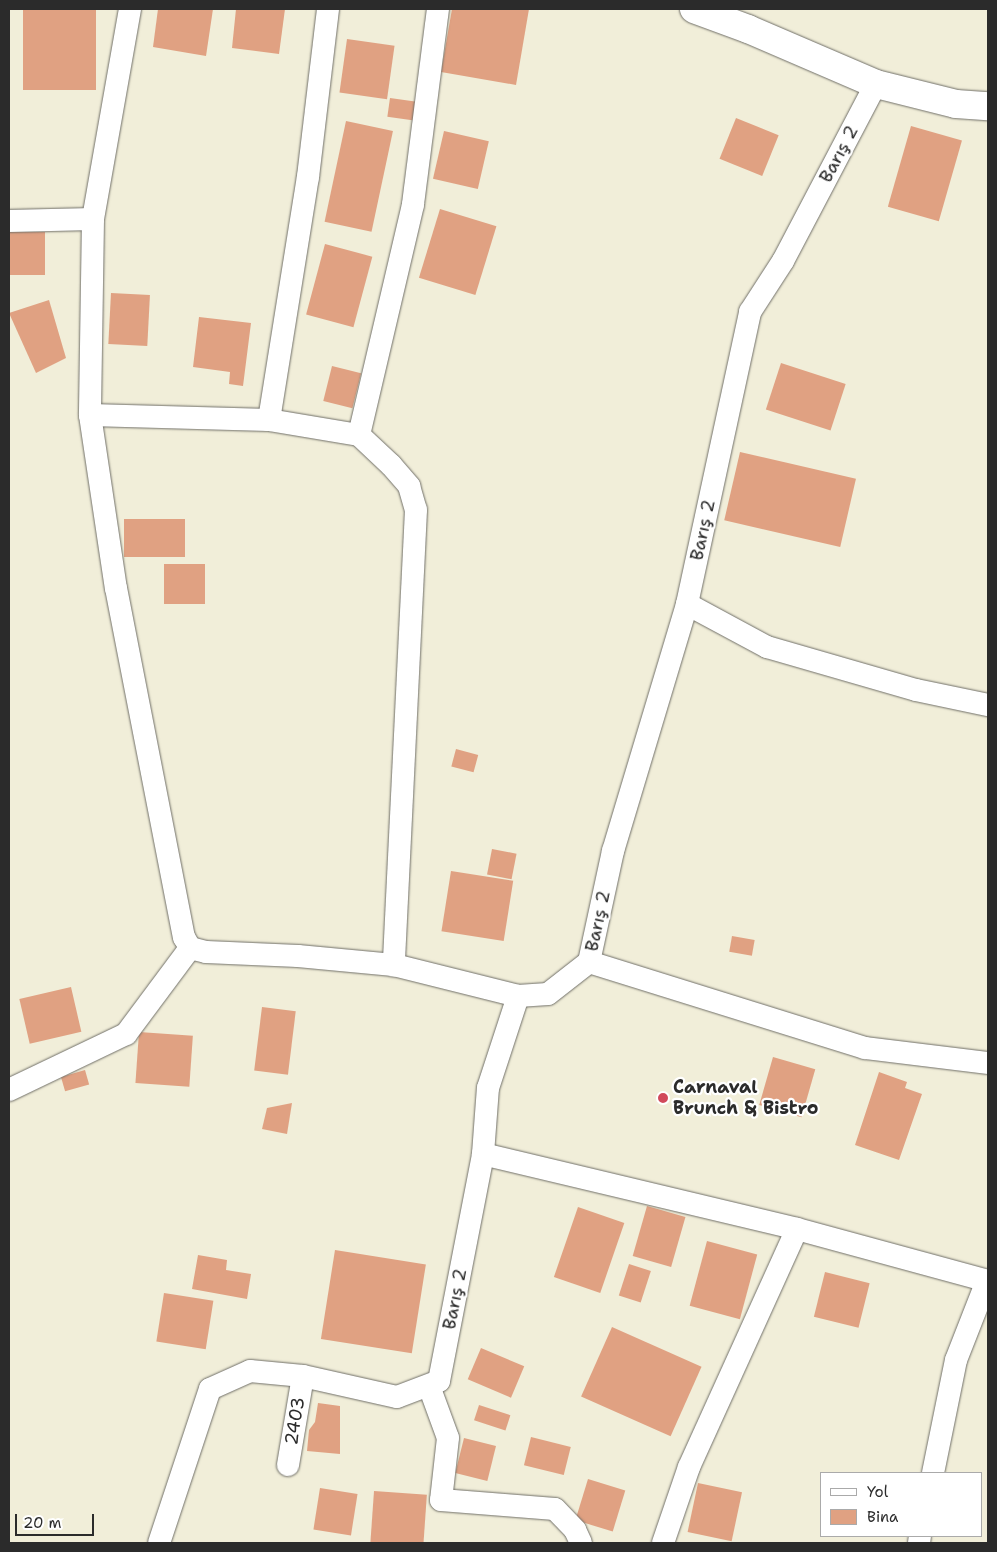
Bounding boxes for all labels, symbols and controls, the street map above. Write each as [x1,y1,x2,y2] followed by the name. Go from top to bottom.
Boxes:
[815,122,863,186] street label: Barış 2
[686,498,720,562] street label: Barış 2
[581,889,615,953] street label: Barış 2
[673,1077,819,1120] place label: Carnaval Brunch & Bistro
[657,1092,669,1104] marker: Carnaval Brunch & Bistro
[439,1267,471,1331] street label: Barış 2
[281,1396,309,1446] street label: 2403
[820,1472,982,1537] legend
[867,1482,888,1502] text: Yol
[18,1504,96,1536] scale bar
[867,1507,898,1527] text: Bina
[23,1513,62,1533] text: 20 m

